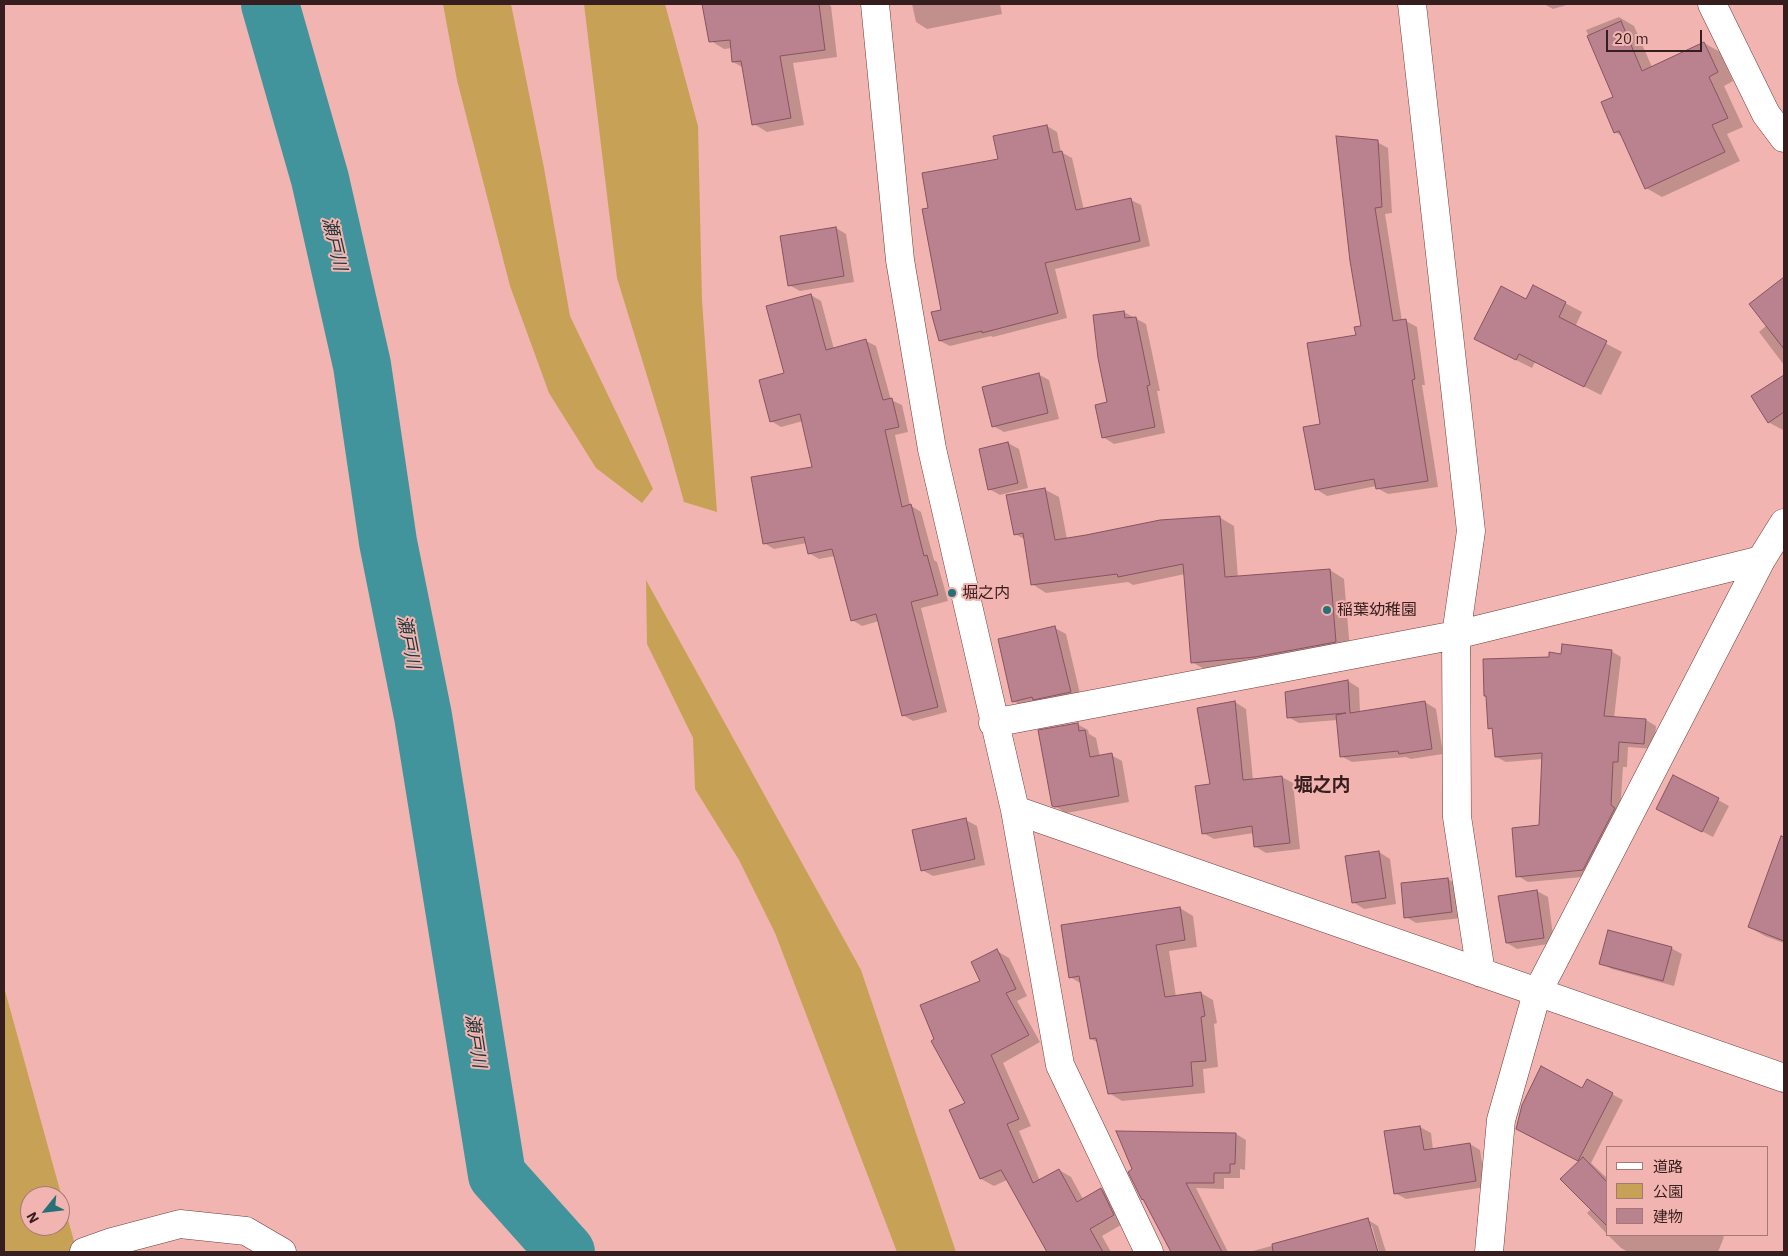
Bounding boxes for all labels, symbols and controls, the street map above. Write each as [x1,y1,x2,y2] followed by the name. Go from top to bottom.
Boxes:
[1608,20,1704,52] scale bar
[1614,29,1649,48] text: 20 m
[317,215,351,273] water label: 瀬戸川
[962,583,1010,603] place label: 堀之内
[946,587,958,599] marker: 堀之内
[1337,600,1417,620] place label: 稲葉幼稚園
[1321,604,1333,616] marker: 稲葉幼稚園
[392,613,424,671] water label: 瀬戸川
[1294,775,1350,797] district label: 堀之内
[460,1013,490,1069] water label: 瀬戸川
[1606,1146,1768,1236] legend
[1653,1157,1683,1176] text: 道路
[1653,1182,1683,1201] text: 公園
[20,1186,70,1236] north arrow
[1653,1207,1683,1226] text: 建物
[22,1209,43,1227] text: N

